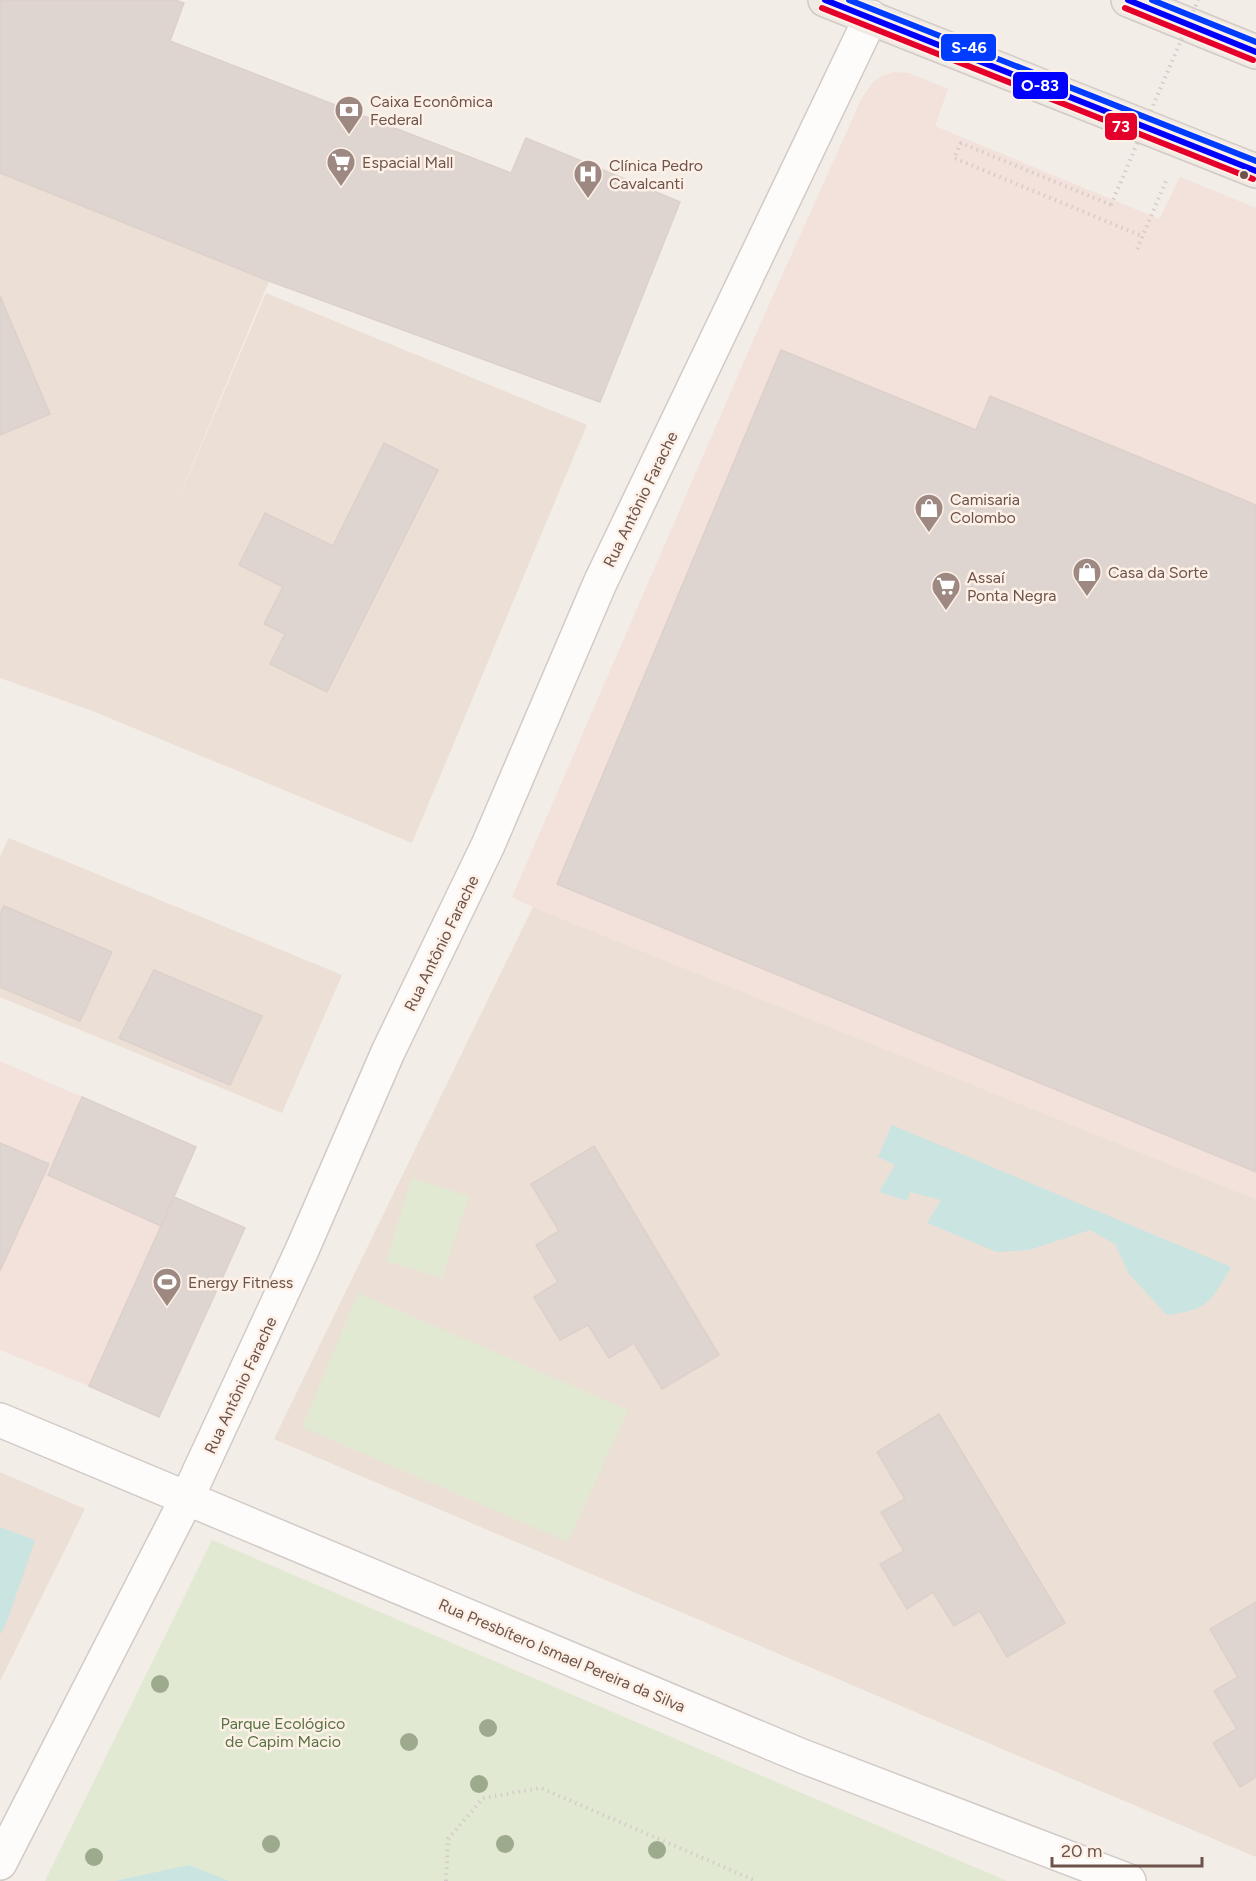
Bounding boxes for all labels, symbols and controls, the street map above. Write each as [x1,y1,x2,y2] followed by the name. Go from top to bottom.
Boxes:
[940,33,997,62] line badge: S-46
[951,38,987,57] text: S-46
[1012,71,1069,100] line badge: O-83
[1021,76,1059,95] text: O-83
[370,92,493,129] place label: Caixa Econômica Federal
[333,94,365,136] bank icon: Caixa Econômica Federal
[1104,112,1138,141] line badge: 73
[1112,117,1130,136] text: 73
[325,146,357,188] supermarket icon: Espacial Mall
[362,153,453,172] place label: Espacial Mall
[609,156,703,193] place label: Clínica Pedro Cavalcanti
[572,158,604,200] hospital icon: Clínica Pedro Cavalcanti
[1238,169,1250,181] unlabelled marker
[599,428,682,570] street label: Rua Antônio Farache
[950,490,1020,527] place label: Camisaria Colombo
[913,492,945,534] shop icon: Camisaria Colombo
[1071,556,1103,598] shop icon: Casa da Sorte
[1108,563,1208,582] place label: Casa da Sorte
[967,568,1057,605] place label: Assaí Ponta Negra
[930,570,962,612] supermarket icon: Assaí Ponta Negra
[400,872,483,1014] street label: Rua Antônio Farache
[151,1266,183,1308] sports icon: Energy Fitness
[188,1273,293,1292] place label: Energy Fitness
[200,1314,281,1457] street label: Rua Antônio Farache
[436,1595,688,1716] street label: Rua Presbítero Ismael Pereira da Silva
[221,1714,345,1751] park label: Parque Ecológico de Capim Macio
[1052,1830,1202,1868] scale bar
[1061,1840,1102,1862] text: 20 m

